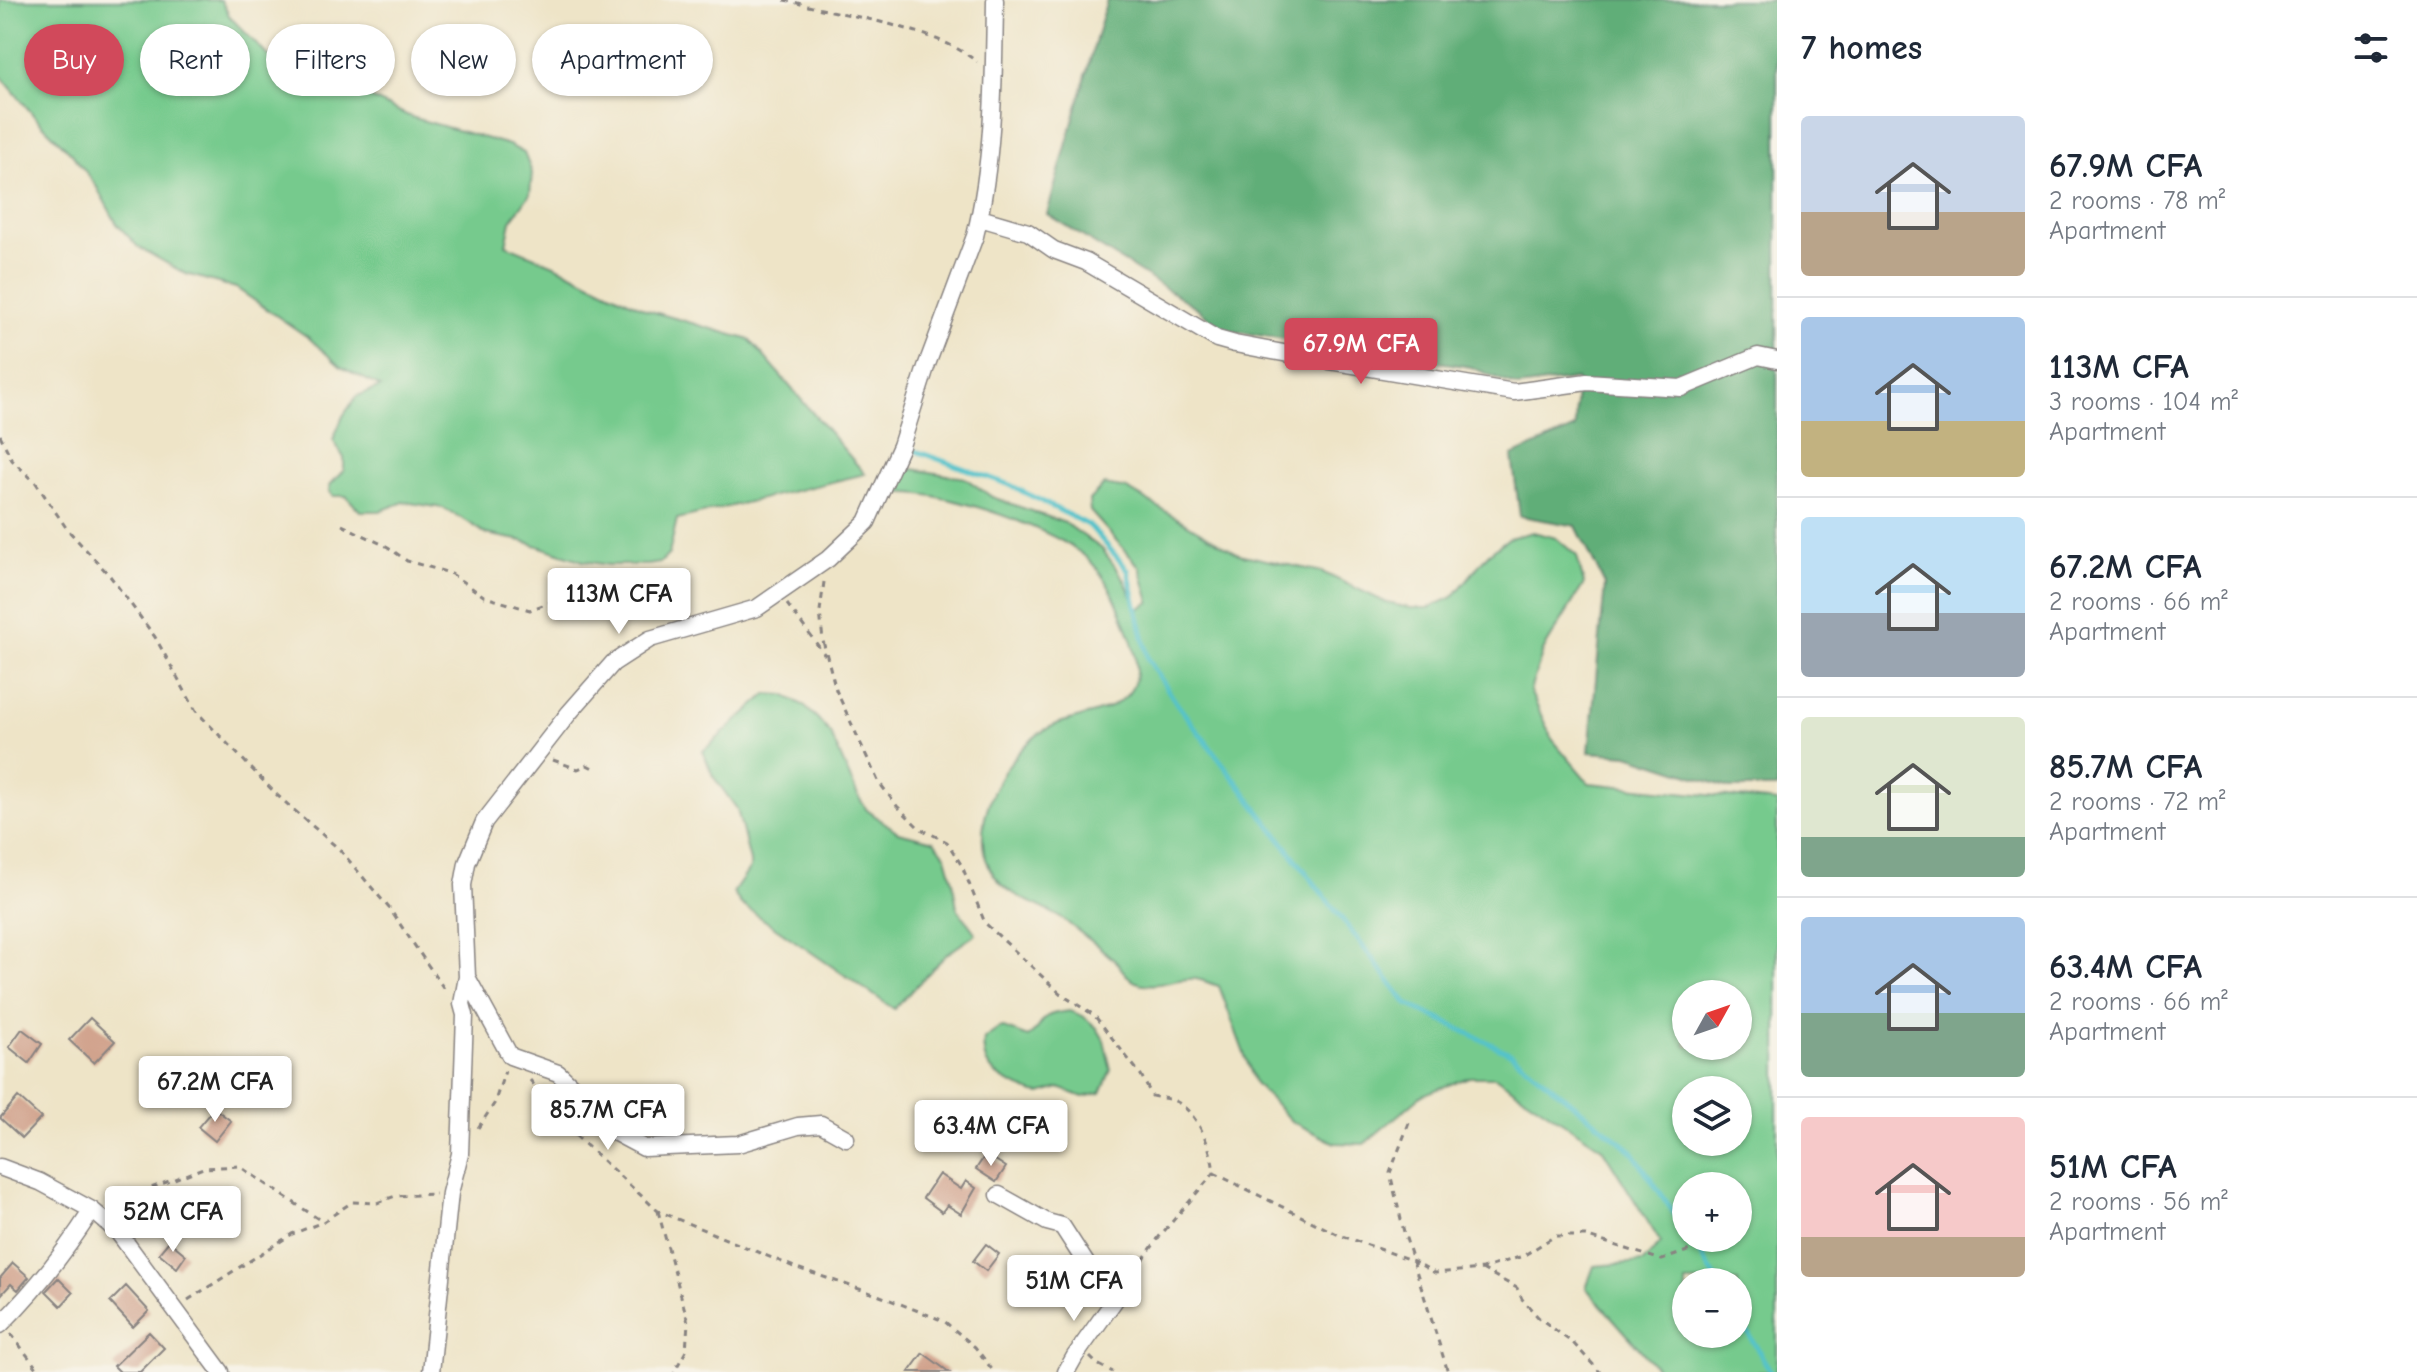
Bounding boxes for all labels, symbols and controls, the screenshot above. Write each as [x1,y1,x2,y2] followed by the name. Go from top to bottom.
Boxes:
[24,24,124,96] chip: Buy
[140,24,250,96] chip: Rent
[266,24,395,96] chip: Filters
[411,24,516,96] chip: New
[532,24,713,96] chip: Apartment
[2349,26,2393,70] icon: filters
[1801,28,1922,68] text: 7 homes
[2049,146,2202,186] text: 67.9M CFA
[1865,148,1961,244] icon: home
[2049,186,2225,216] text: 2 rooms · 78 m²
[2049,216,2165,246] text: Apartment
[1269,318,1453,386] pin: 67.9M CFA
[1302,329,1420,359] text: 67.9M CFA
[2049,347,2189,387] text: 113M CFA
[1865,349,1961,445] icon: home
[2049,387,2238,417] text: 3 rooms · 104 m²
[2049,417,2165,447] text: Apartment
[2049,547,2201,587] text: 67.2M CFA
[1865,549,1961,645] icon: home
[536,568,702,636] pin: 113M CFA
[566,579,672,609] text: 113M CFA
[2049,587,2228,617] text: 2 rooms · 66 m²
[2049,617,2165,647] text: Apartment
[2049,747,2202,787] text: 85.7M CFA
[1865,749,1961,845] icon: home
[2049,787,2226,817] text: 2 rooms · 72 m²
[2049,817,2165,847] text: Apartment
[2049,947,2202,987] text: 63.4M CFA
[1865,949,1961,1045] icon: home
[1672,980,1752,1060] north arrow
[1672,980,1752,1348] map controls
[2049,987,2228,1017] text: 2 rooms · 66 m²
[2049,1017,2165,1047] text: Apartment
[123,1056,307,1124] pin: 67.2M CFA
[157,1067,273,1097] text: 67.2M CFA
[1672,1076,1752,1156] button: layers
[516,1084,700,1152] pin: 85.7M CFA
[549,1095,667,1125] text: 85.7M CFA
[899,1100,1083,1168] pin: 63.4M CFA
[933,1111,1049,1141] text: 63.4M CFA
[2049,1147,2177,1187] text: 51M CFA
[1865,1149,1961,1245] icon: home
[1672,1172,1752,1252] button: +
[99,1186,247,1254] pin: 52M CFA
[2049,1187,2228,1217] text: 2 rooms · 56 m²
[123,1197,223,1227] text: 52M CFA
[2049,1217,2165,1247] text: Apartment
[1000,1255,1148,1323] pin: 51M CFA
[1025,1266,1123,1296] text: 51M CFA
[1672,1268,1752,1348] button: −

